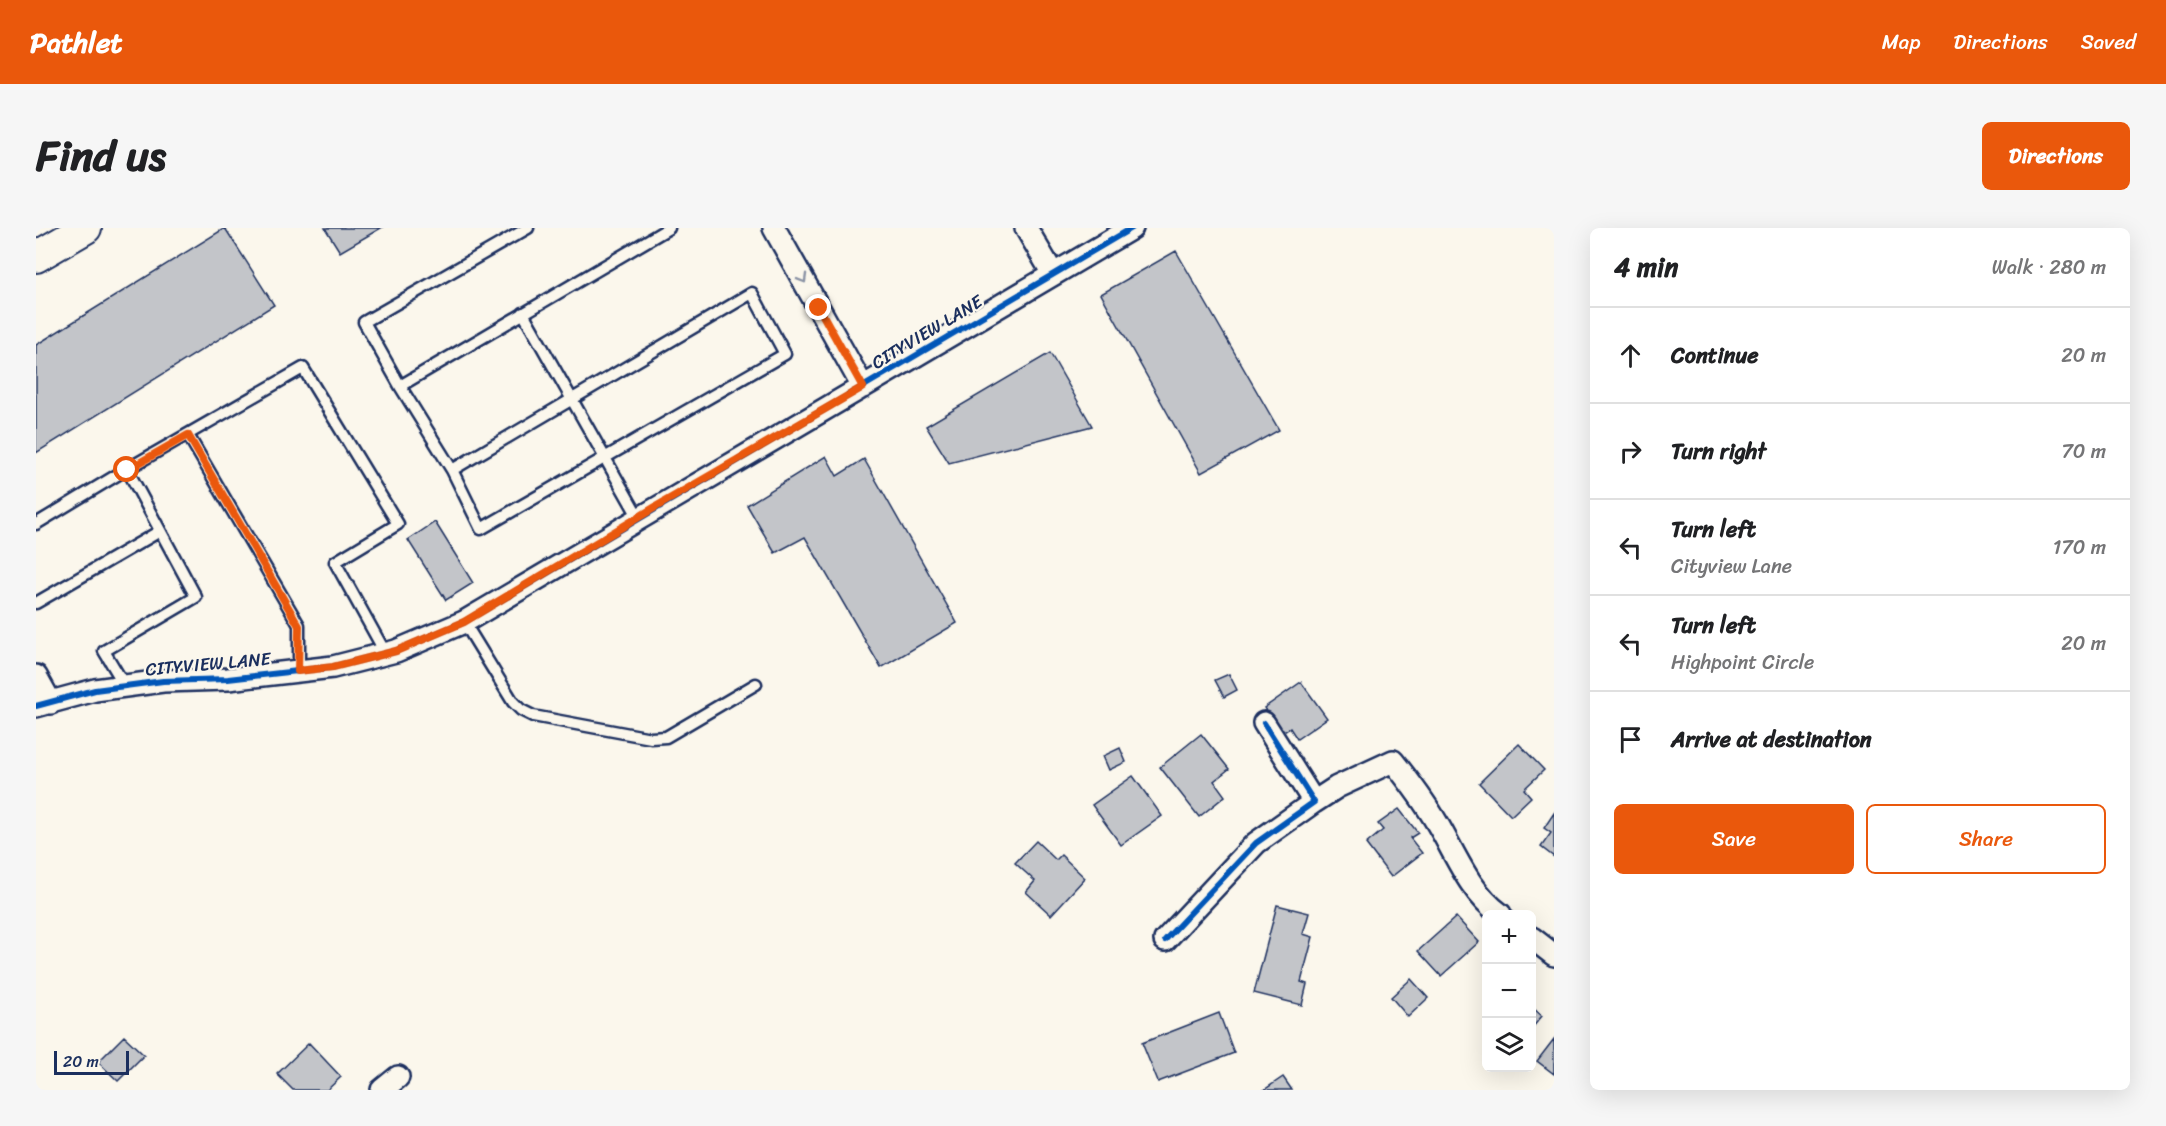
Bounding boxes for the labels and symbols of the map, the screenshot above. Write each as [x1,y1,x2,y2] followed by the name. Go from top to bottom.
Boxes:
[795,273,807,283] one-way arrow
[865,285,990,378] street label: CITYVIEW LANE
[805,294,831,320] route end
[113,456,139,482] route start
[144,643,273,685] street label: CITYVIEW LANE
[54,1048,129,1076] scale bar

